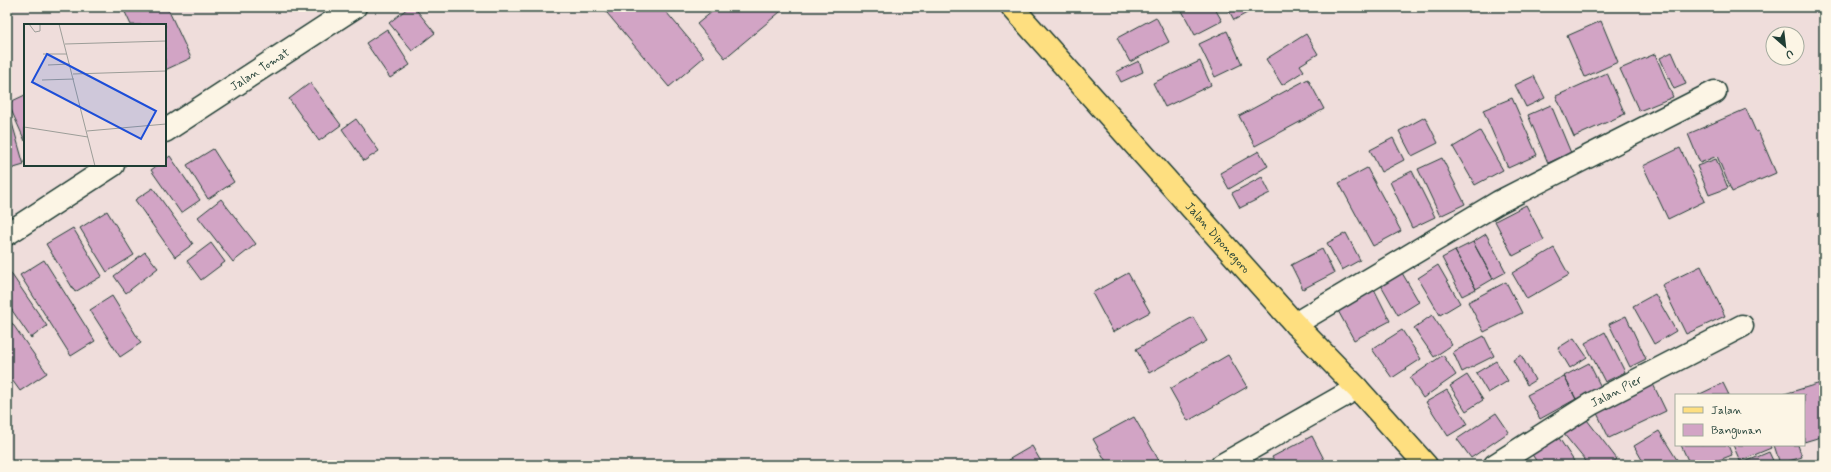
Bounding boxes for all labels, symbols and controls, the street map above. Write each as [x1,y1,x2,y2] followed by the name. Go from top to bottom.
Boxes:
[24,24,166,166] inset map
[1765,26,1805,66] north arrow
[227,45,293,95] street label: Jalan Tomat
[1783,46,1796,62] text: U
[1181,199,1253,277] street label: Jalan Diponegoro
[1588,372,1645,412] street label: Jalan Pier
[1675,394,1805,446] legend
[1711,403,1743,419] text: Jalan
[1711,423,1762,439] text: Bangunan

